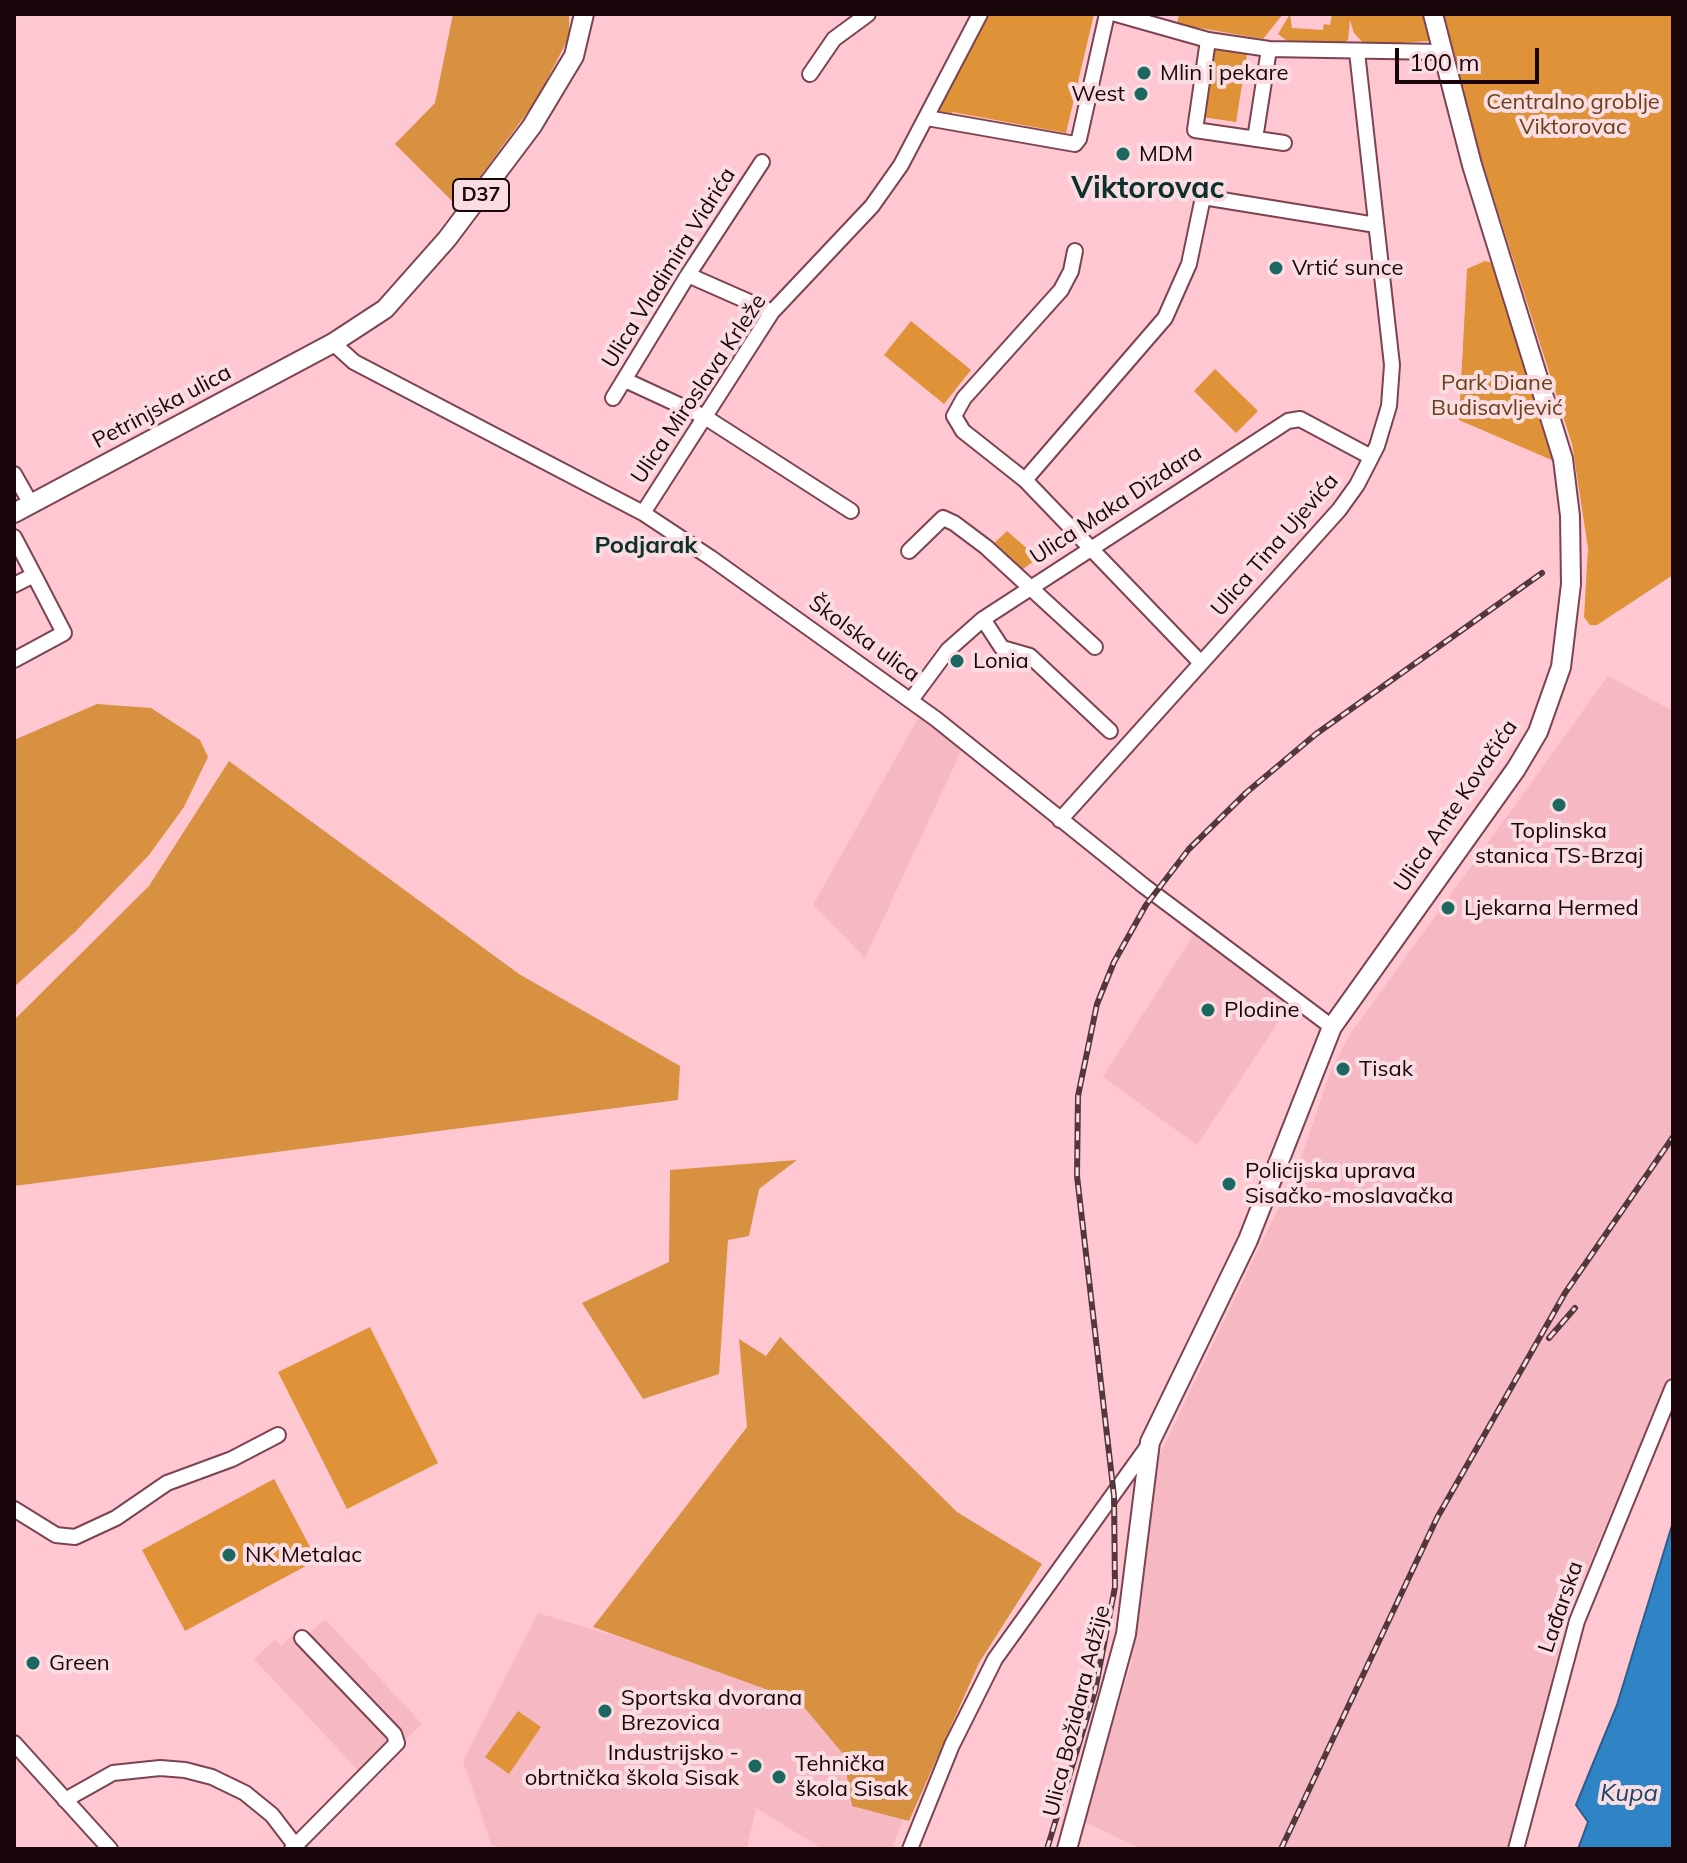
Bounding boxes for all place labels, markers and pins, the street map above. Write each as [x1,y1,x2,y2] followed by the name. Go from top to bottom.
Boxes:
[1160,60,1288,86] place label: Mlin i pekare
[1135,64,1153,82] marker: Mlin i pekare
[1071,81,1125,107] place label: West
[1132,85,1150,103] marker: West
[1139,141,1193,167] place label: MDM
[1114,145,1132,163] marker: MDM
[1292,255,1403,281] place label: Vrtić sunce
[1267,259,1285,277] marker: Vrtić sunce
[973,648,1029,674] place label: Lonia
[948,652,966,670] marker: Lonia
[1550,796,1568,814] marker: Toplinska stanica TS-Brzaj
[1475,818,1643,870] place label: Toplinska stanica TS-Brzaj
[1464,895,1639,921] place label: Ljekarna Hermed
[1439,899,1457,917] marker: Ljekarna Hermed
[1224,997,1299,1023] place label: Plodine
[1199,1001,1217,1019] marker: Plodine
[1359,1056,1413,1082] place label: Tisak
[1334,1060,1352,1078] marker: Tisak
[1245,1158,1453,1210] place label: Policijska uprava Sisačko-moslavačka
[1220,1175,1238,1193] marker: Policijska uprava Sisačko-moslavačka
[245,1542,362,1568] place label: NK Metalac
[220,1546,238,1564] marker: NK Metalac
[49,1650,110,1676] place label: Green
[24,1654,42,1672] marker: Green
[621,1685,802,1736] place label: Sportska dvorana Brezovica
[596,1702,614,1720] marker: Sportska dvorana Brezovica
[525,1740,739,1792] place label: Industrijsko - obrtnička škola Sisak
[795,1751,908,1802] place label: Tehnička škola Sisak
[746,1757,764,1775] marker: Industrijsko - obrtnička škola Sisak
[770,1768,788,1786] marker: Tehnička škola Sisak

